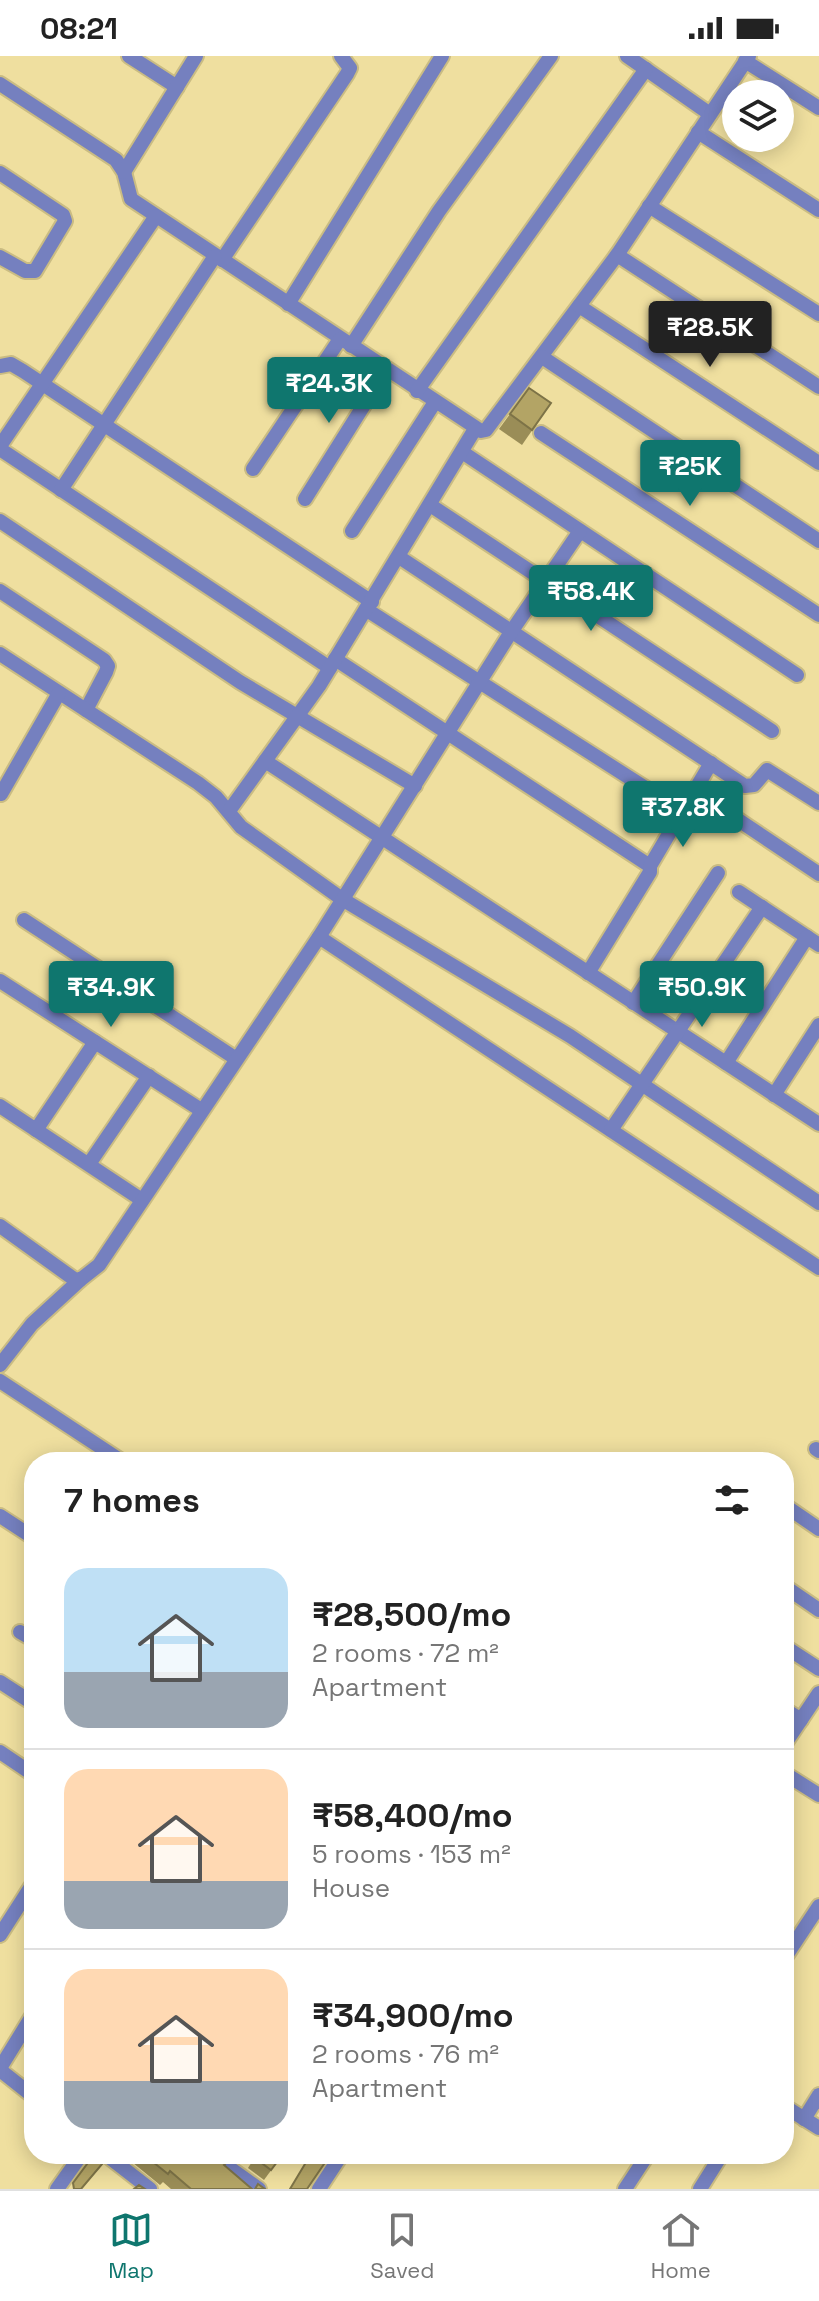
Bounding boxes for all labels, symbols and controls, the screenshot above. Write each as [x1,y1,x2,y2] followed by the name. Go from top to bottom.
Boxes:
[40,9,118,48] text: 08:21
[722,80,794,152] map controls
[722,80,794,152] button: layers
[645,301,775,369] pin: ₹28.5K
[667,310,753,344] text: ₹28.5K
[264,357,394,425] pin: ₹24.3K
[285,366,373,400] text: ₹24.3K
[643,440,737,508] pin: ₹25K
[658,449,722,483] text: ₹25K
[526,565,656,633] pin: ₹58.4K
[547,574,635,608] text: ₹58.4K
[618,781,748,849] pin: ₹37.8K
[641,790,725,824] text: ₹37.8K
[46,961,176,1029] pin: ₹34.9K
[637,961,767,1029] pin: ₹50.9K
[67,970,155,1004] text: ₹34.9K
[658,970,746,1004] text: ₹50.9K
[710,1478,754,1522] icon: filters
[64,1479,200,1522] text: 7 homes
[312,1593,511,1636] text: ₹28,500/mo
[128,1600,224,1696] icon: home
[312,1636,499,1670] text: 2 rooms · 72 m²
[312,1670,447,1704] text: Apartment
[312,1794,513,1837] text: ₹58,400/mo
[128,1801,224,1897] icon: home
[312,1837,511,1871] text: 5 rooms · 153 m²
[312,1871,390,1905] text: House
[312,1994,513,2037] text: ₹34,900/mo
[128,2001,224,2097] icon: home
[312,2037,499,2071] text: 2 rooms · 76 m²
[312,2071,447,2105] text: Apartment
[108,2208,154,2284] tab: Map
[370,2208,435,2284] tab: Saved
[651,2208,711,2284] tab: Home

